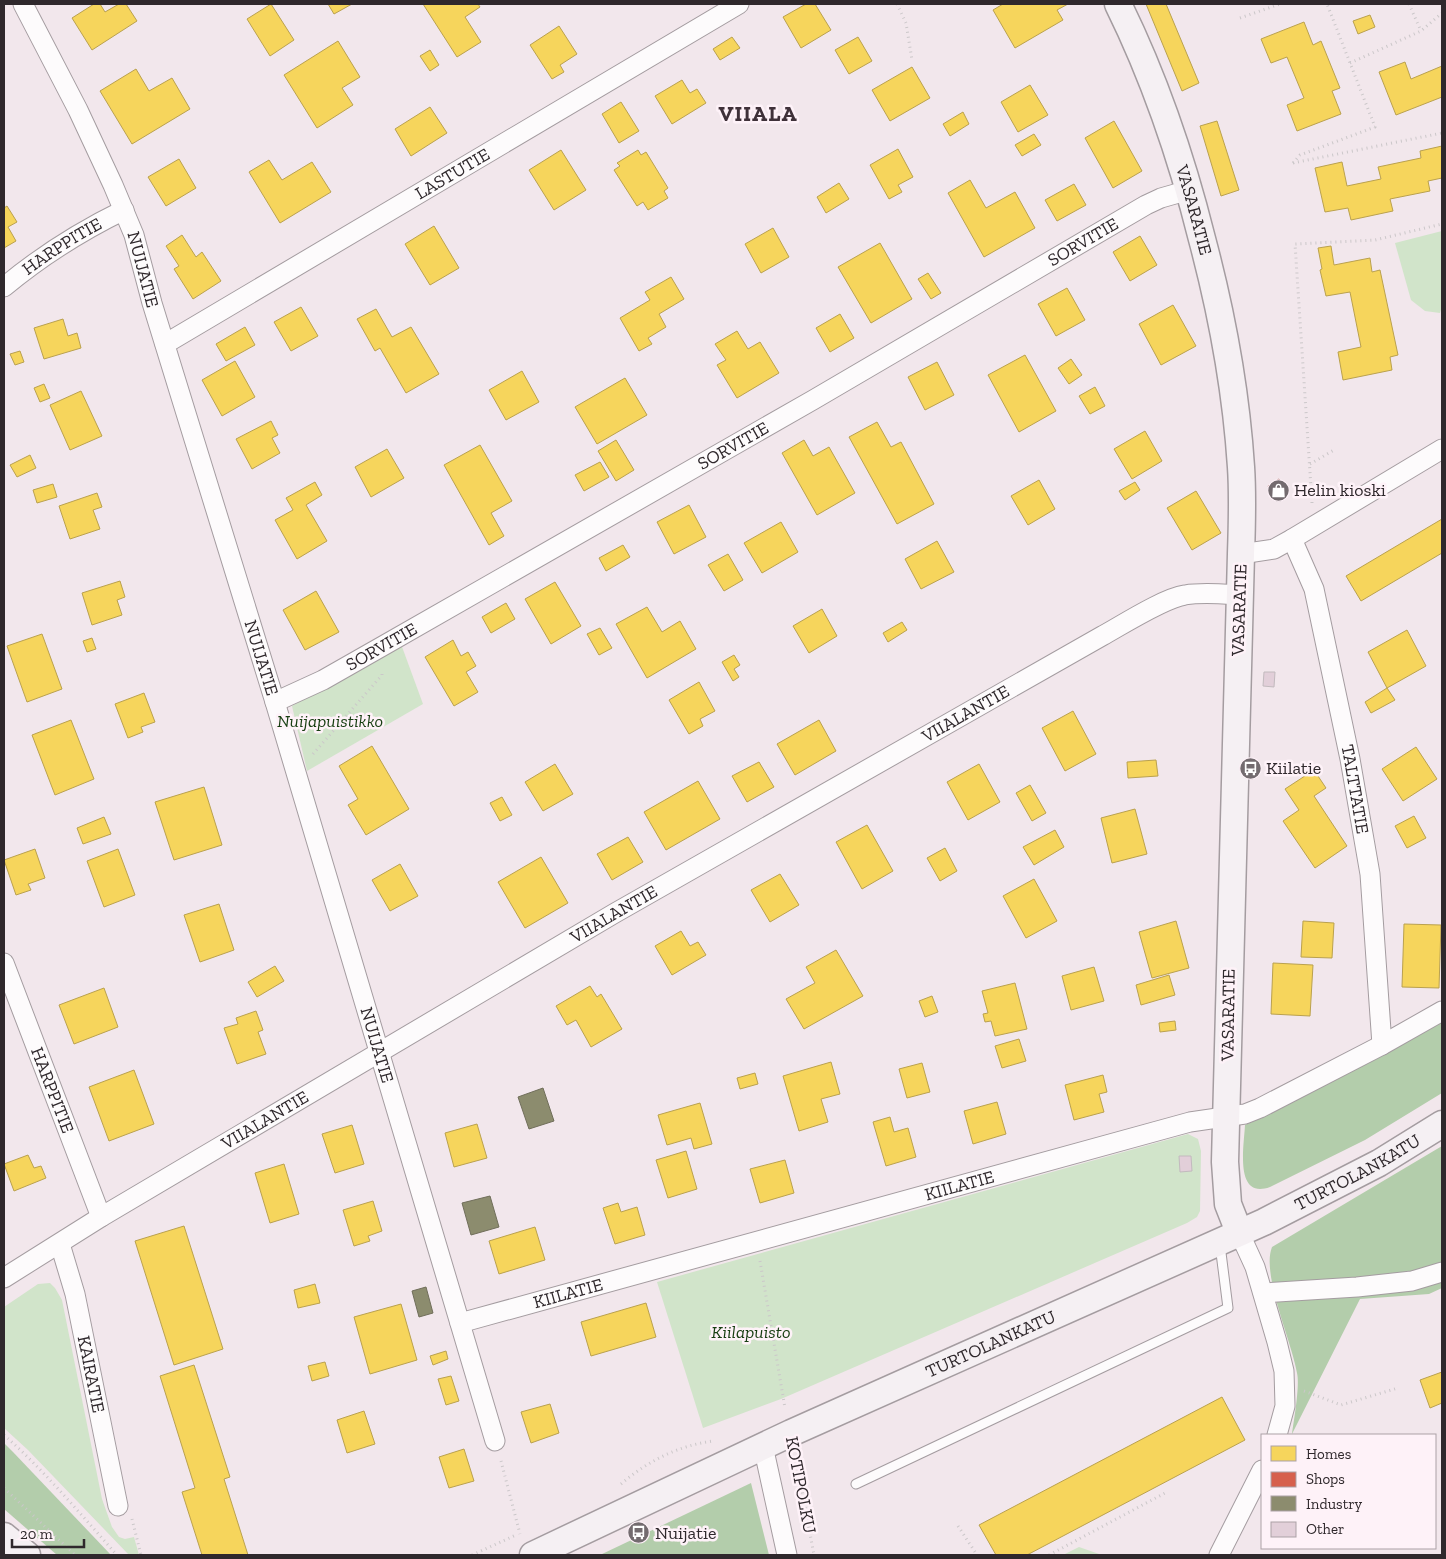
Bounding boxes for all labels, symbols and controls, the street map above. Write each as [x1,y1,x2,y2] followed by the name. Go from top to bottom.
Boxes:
[718,100,798,127] district label: VIIALA
[411,143,494,204] street label: LASTUTIE
[1171,161,1217,257] street label: VASARATIE
[18,213,105,280] street label: HARPPITIE
[1044,213,1122,271] street label: SORVITIE
[123,229,164,310] street label: NUIJATIE
[694,417,772,475] street label: SORVITIE
[1266,478,1290,502] shop icon: Helin kioski
[1294,479,1386,501] place label: Helin kioski
[1226,563,1252,658] street label: VASARATIE
[239,617,283,698] street label: NUIJATIE
[342,618,421,676] street label: SORVITIE
[917,680,1013,748] street label: VIIALANTIE
[277,710,383,732] park label: Nuijapuistikko
[1336,743,1374,835] street label: TALTTATIE
[1238,756,1262,780] bus stop icon: Kiilatie
[1266,757,1321,779] place label: Kiilatie
[565,880,661,949] street label: VIIALANTIE
[1216,969,1240,1062] street label: VASARATIE
[355,1004,399,1085] street label: NUIJATIE
[26,1044,79,1136] street label: HARPPITIE
[217,1086,312,1155] street label: VIIALANTIE
[1291,1129,1424,1216] street label: TURTOLANKATU
[922,1165,997,1206] street label: KIILATIE
[531,1273,605,1313] street label: KIILATIE
[922,1305,1059,1383] street label: TURTOLANKATU
[711,1321,791,1343] park label: Kiilapuisto
[73,1334,110,1415] street label: KAIRATIE
[1261,1434,1436,1549] legend
[781,1435,821,1536] street label: KOTIPOLKU
[1306,1445,1351,1463] text: Homes
[1306,1470,1345,1488] text: Shops
[1306,1495,1363,1513] text: Industry
[12,1516,85,1548] scale bar
[1306,1520,1344,1538] text: Other
[627,1521,651,1545] bus stop icon: Nuijatie
[655,1522,716,1544] place label: Nuijatie
[20,1525,53,1543] text: 20 m

